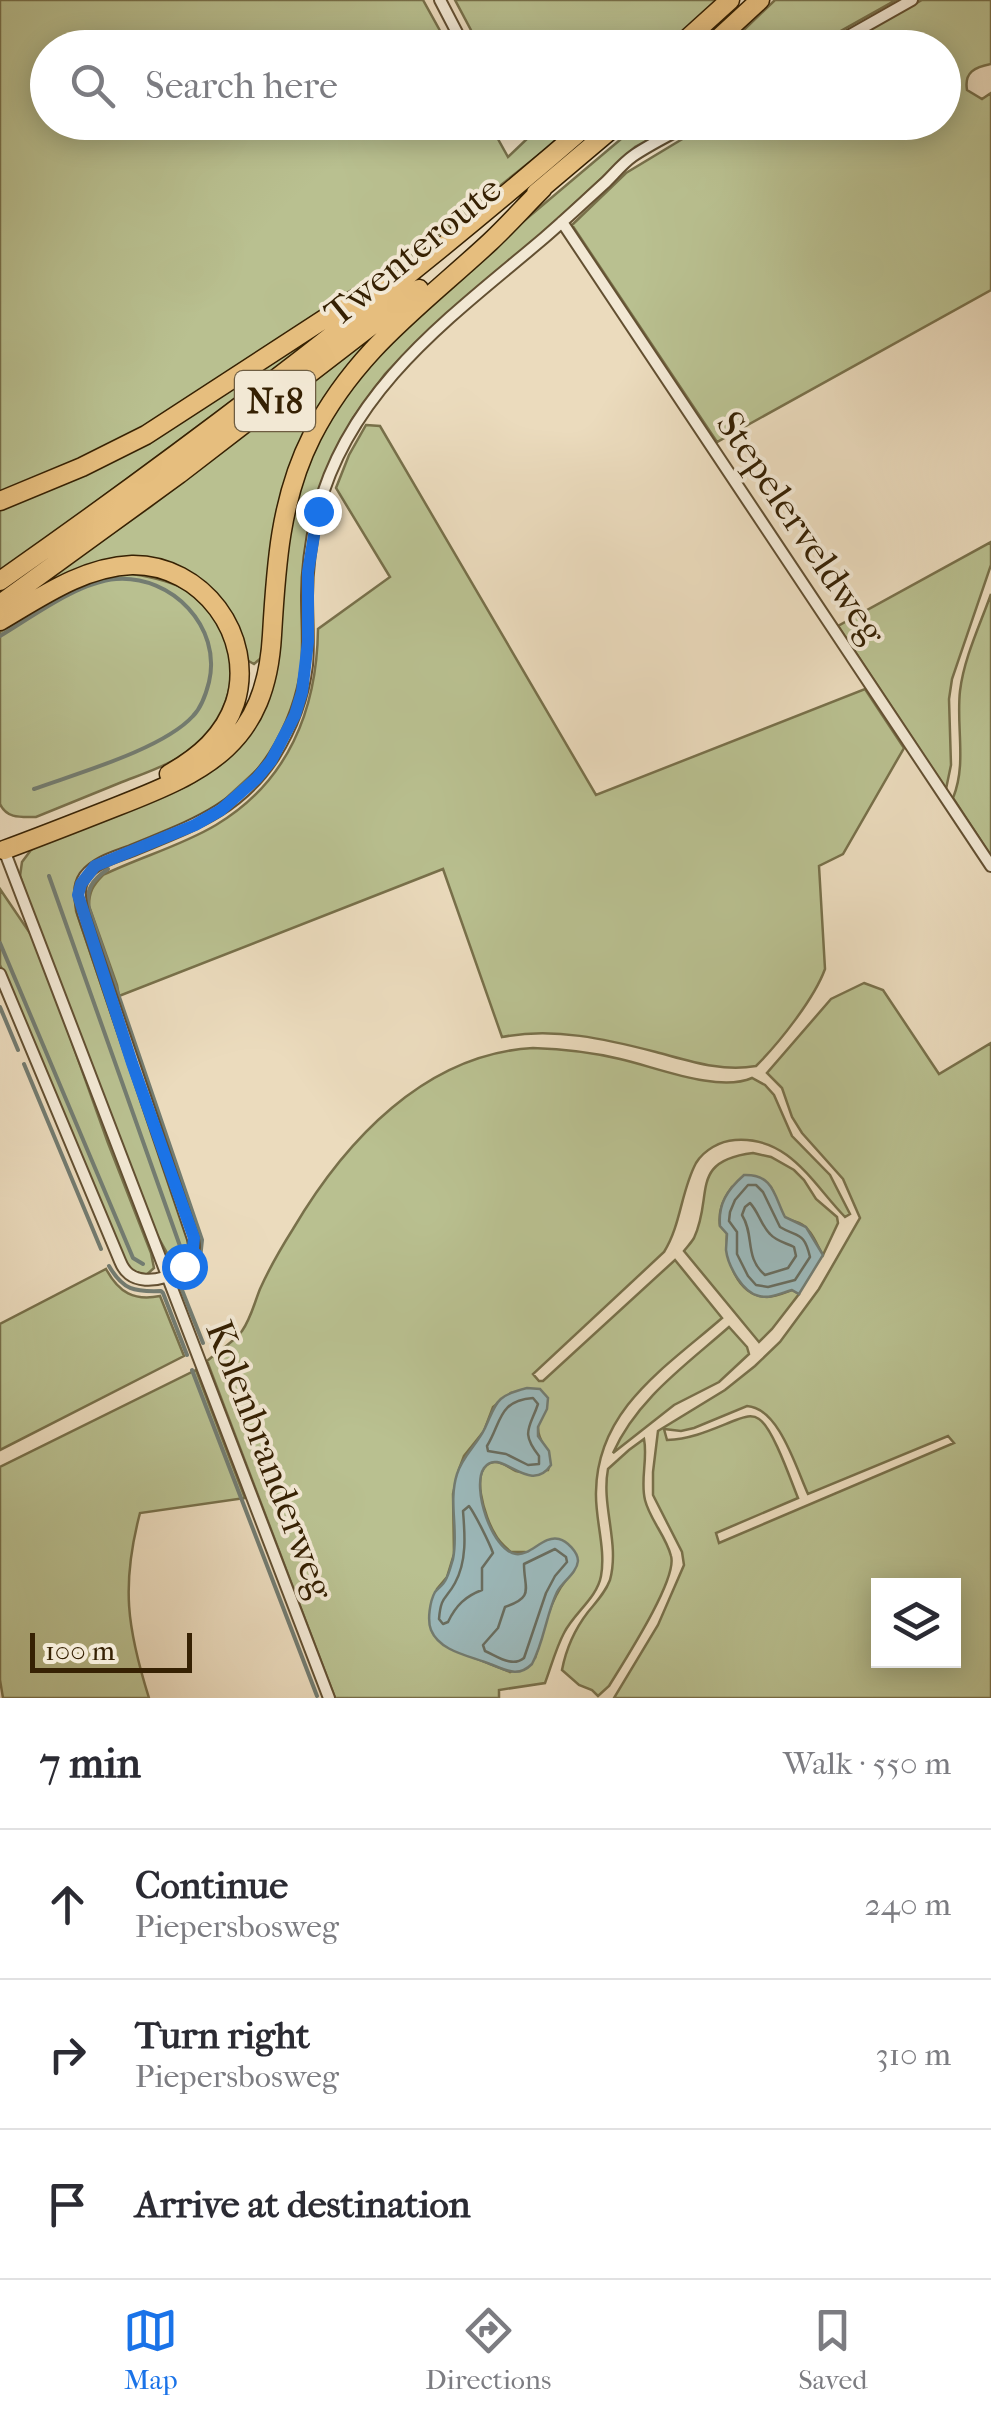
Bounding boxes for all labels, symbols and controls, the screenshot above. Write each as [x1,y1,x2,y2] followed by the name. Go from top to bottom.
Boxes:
[30,30,961,140] search box
[65,58,120,113] icon: search
[145,63,338,108] text: Search here
[316,166,510,336] street label: Twenteroute
[235,371,315,431] road number: N18
[707,403,896,653] street label: Stepelerveldweg
[296,489,342,535] route end
[162,1244,208,1290] route start
[196,1314,344,1606] street label: Kolenbranderweg
[871,1578,961,1668] map controls
[871,1578,961,1668] button: layers
[30,1628,192,1672] scale bar
[45,1634,115,1667] text: 100 m
[40,1739,141,1788] text: 7 min
[783,1745,951,1782] text: Walk · 550 m
[135,1863,288,1908] text: Continue
[40,1877,95,1932] icon: ahead
[865,1886,951,1923] text: 240 m
[135,1908,339,1945] text: Piepersbosweg
[135,2013,310,2058] text: Turn right
[40,2027,95,2082] icon: right
[876,2036,951,2073] text: 310 m
[135,2058,339,2095] text: Piepersbosweg
[40,2177,95,2232] icon: arrive
[135,2182,471,2227] text: Arrive at destination
[123,2303,178,2396] tab: Map
[425,2303,551,2396] tab: Directions
[798,2303,868,2396] tab: Saved

